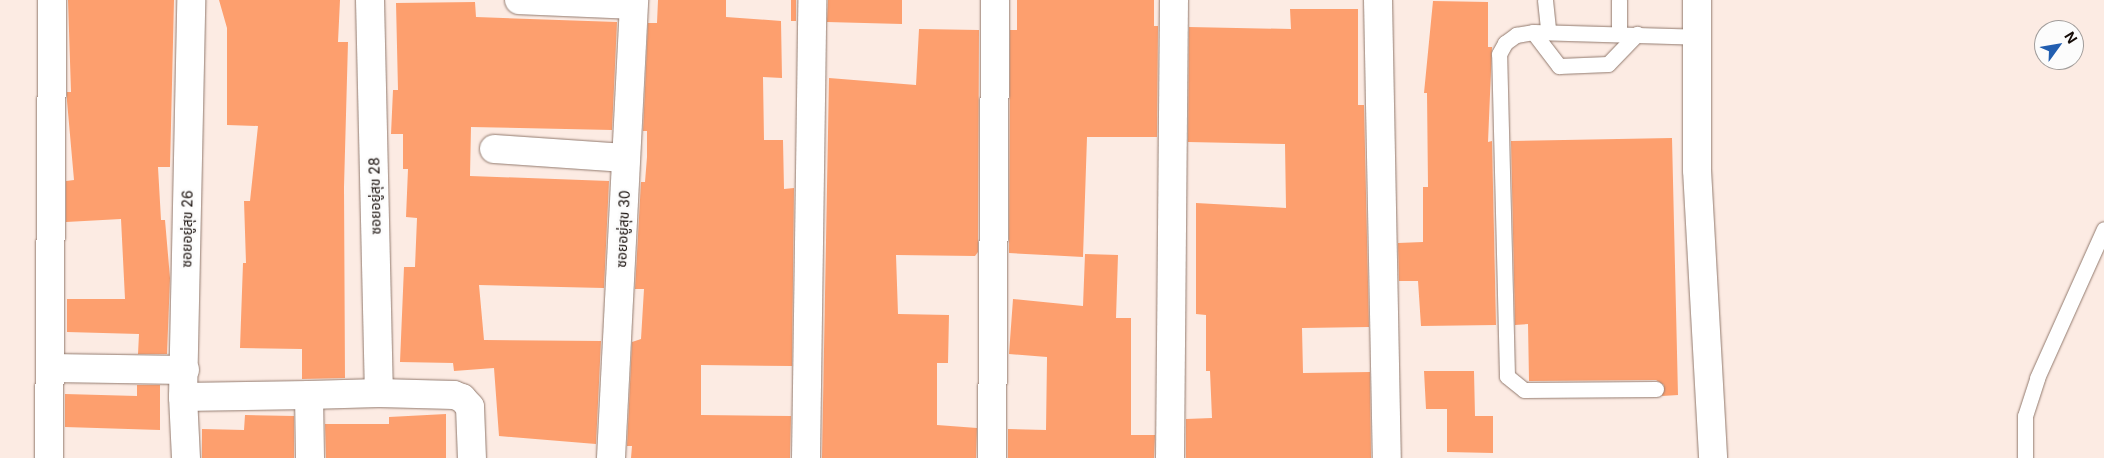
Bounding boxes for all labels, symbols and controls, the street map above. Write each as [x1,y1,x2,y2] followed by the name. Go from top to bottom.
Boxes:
[2034,20,2084,70] north arrow
[2061,28,2081,46] text: N
[366,157,384,235] street label: ซอยอยู่สุข 28
[178,190,196,268] street label: ซอยอยู่สุข 26
[613,190,633,268] street label: ซอยอยู่สุข 30

